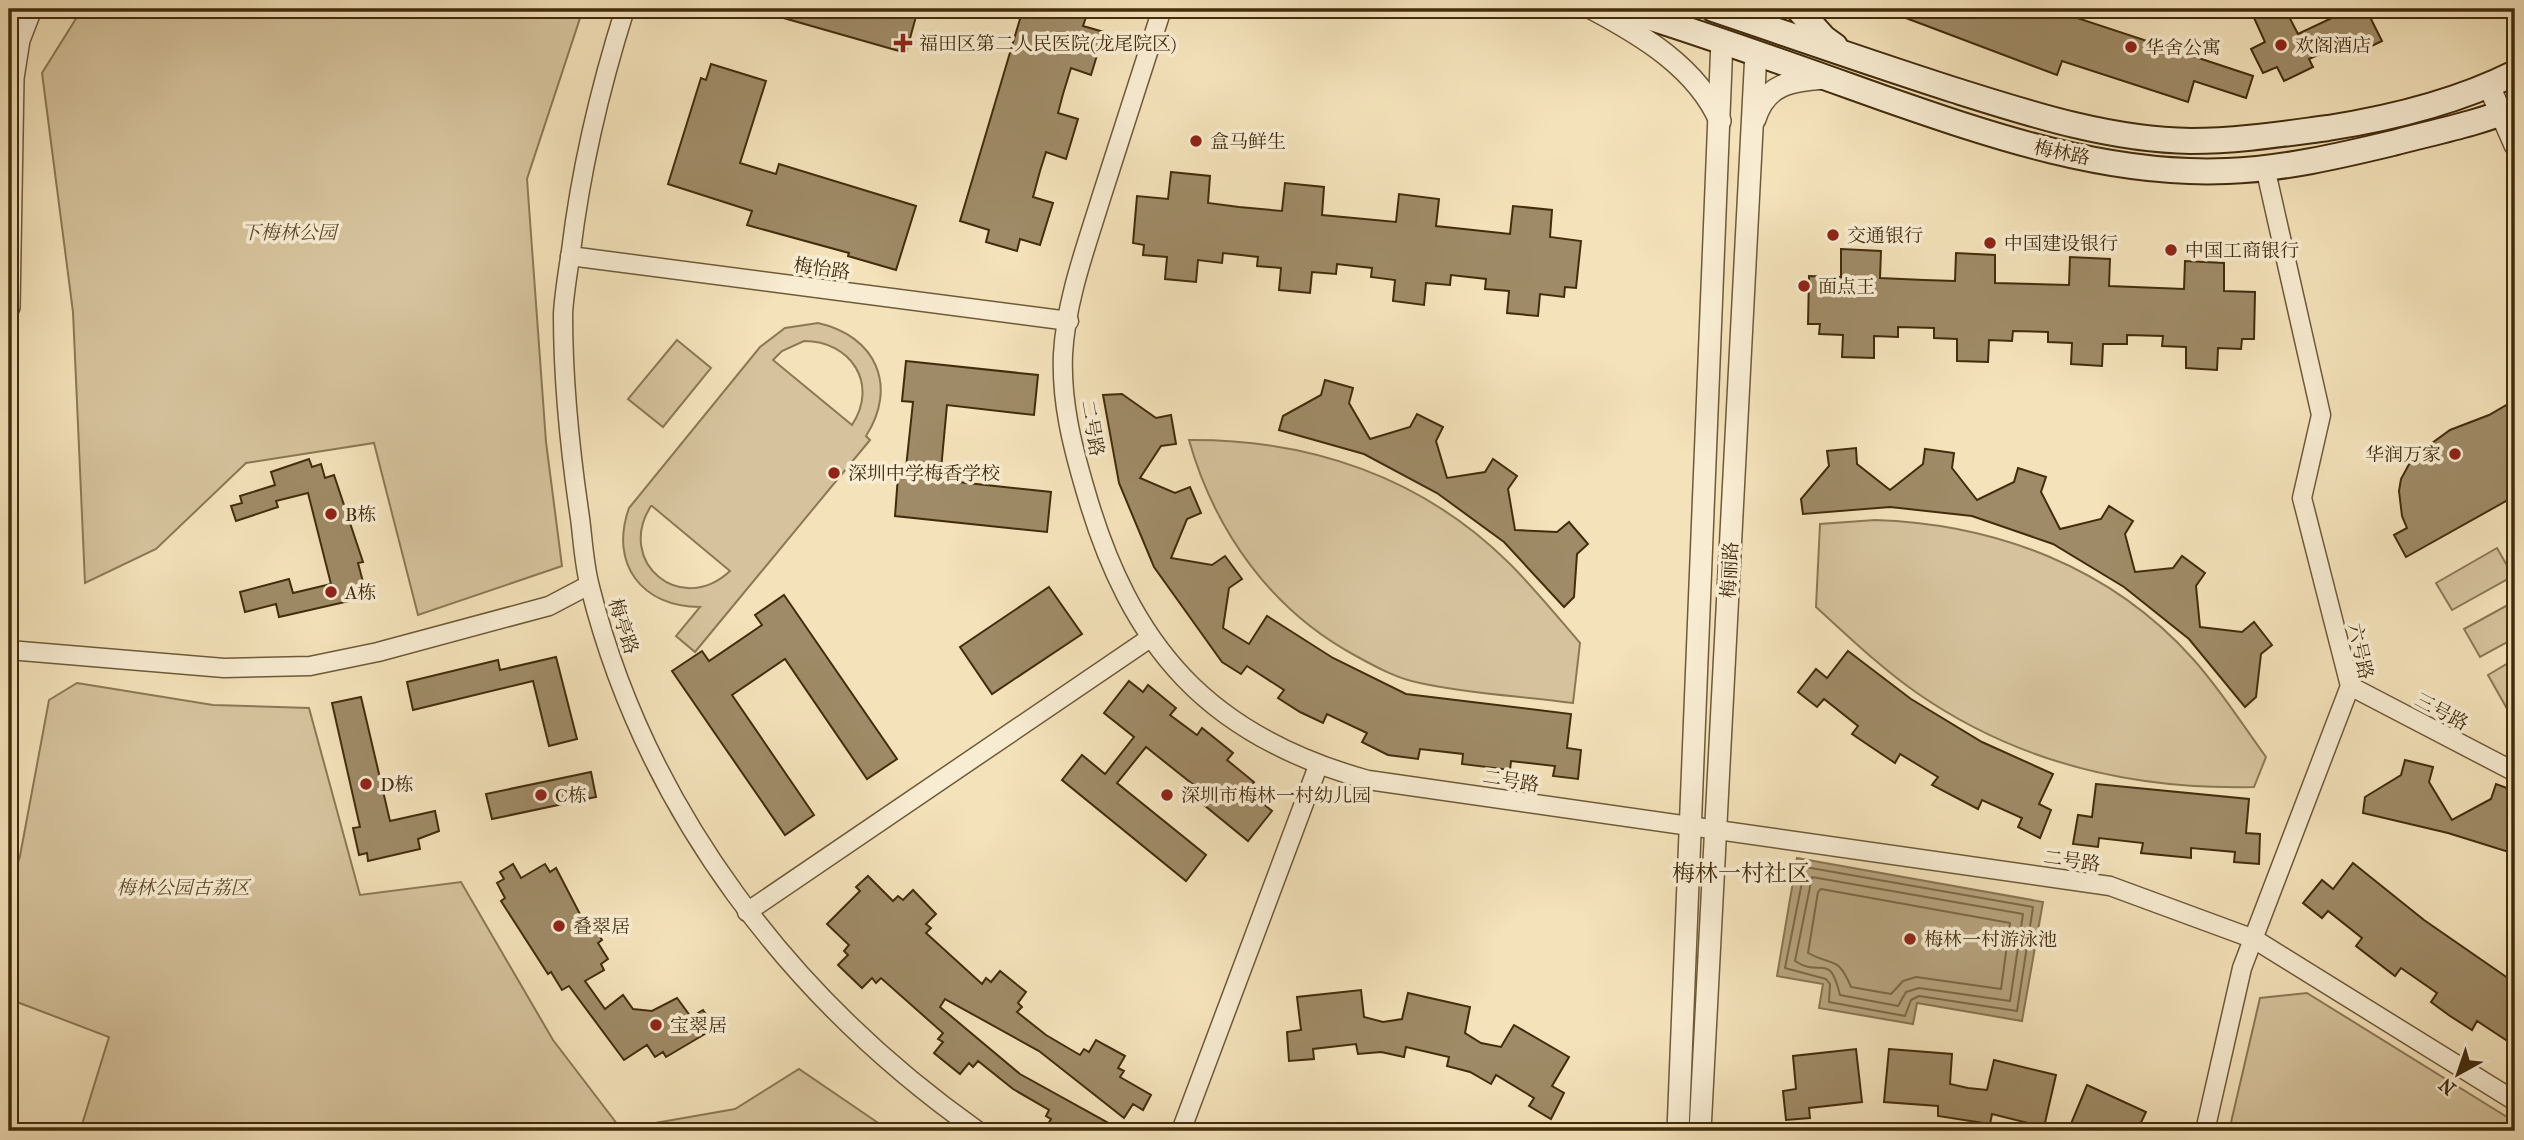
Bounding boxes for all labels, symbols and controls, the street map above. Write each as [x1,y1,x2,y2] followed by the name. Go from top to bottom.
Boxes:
[893,33,913,53] marker: 福田区第二人民医院(龙尾院区)
[919,33,1177,55] place label: 福田区第二人民医院(龙尾院区)
[2295,35,2371,57] place label: 欢阁酒店
[2145,37,2221,59] place label: 华舍公寓
[2273,37,2289,53] marker: 欢阁酒店
[2123,39,2139,55] marker: 华舍公寓
[1210,131,1286,153] place label: 盒马鲜生
[1188,133,1204,149] marker: 盒马鲜生
[2032,136,2092,170] street label: 梅林路
[241,222,339,244] park label: 下梅林公园
[1847,225,1923,247] place label: 交通银行
[1825,227,1841,243] marker: 交通银行
[2004,233,2118,255] place label: 中国建设银行
[1982,235,1998,251] marker: 中国建设银行
[2185,240,2299,262] place label: 中国工商银行
[2163,242,2179,258] marker: 中国工商银行
[792,254,852,284] street label: 梅怡路
[1818,276,1875,298] place label: 面点王
[1796,278,1812,294] marker: 面点王
[1076,398,1108,458] street label: 二号路
[2365,444,2441,466] place label: 华润万家
[2447,446,2463,462] marker: 华润万家
[848,463,1000,485] place label: 深圳中学梅香学校
[826,465,842,481] marker: 深圳中学梅香学校
[345,504,376,526] place label: B栋
[323,506,339,522] marker: B栋
[1718,541,1742,599] street label: 梅丽路
[344,582,376,604] place label: A栋
[323,584,339,600] marker: A栋
[604,596,642,657] street label: 梅亭路
[2343,621,2377,681] street label: 六号路
[2411,689,2472,735] street label: 三号路
[1481,766,1541,796] street label: 二号路
[380,774,414,796] place label: D栋
[358,776,374,792] marker: D栋
[555,785,587,807] place label: C栋
[1181,785,1371,807] place label: 深圳市梅林一村幼儿园
[533,787,549,803] marker: C栋
[1159,787,1175,803] marker: 深圳市梅林一村幼儿园
[2042,846,2102,876] street label: 二号路
[1672,860,1810,887] district label: 梅林一村社区
[116,877,252,899] park label: 梅林公园古荔区
[573,916,630,938] place label: 叠翠居
[551,918,567,934] marker: 叠翠居
[1924,929,2057,951] place label: 梅林一村游泳池
[1902,931,1918,947] marker: 梅林一村游泳池
[670,1015,727,1037] place label: 宝翠居
[648,1017,664,1033] marker: 宝翠居
[2422,1038,2492,1108] north arrow
[2435,1073,2460,1099] text: N

